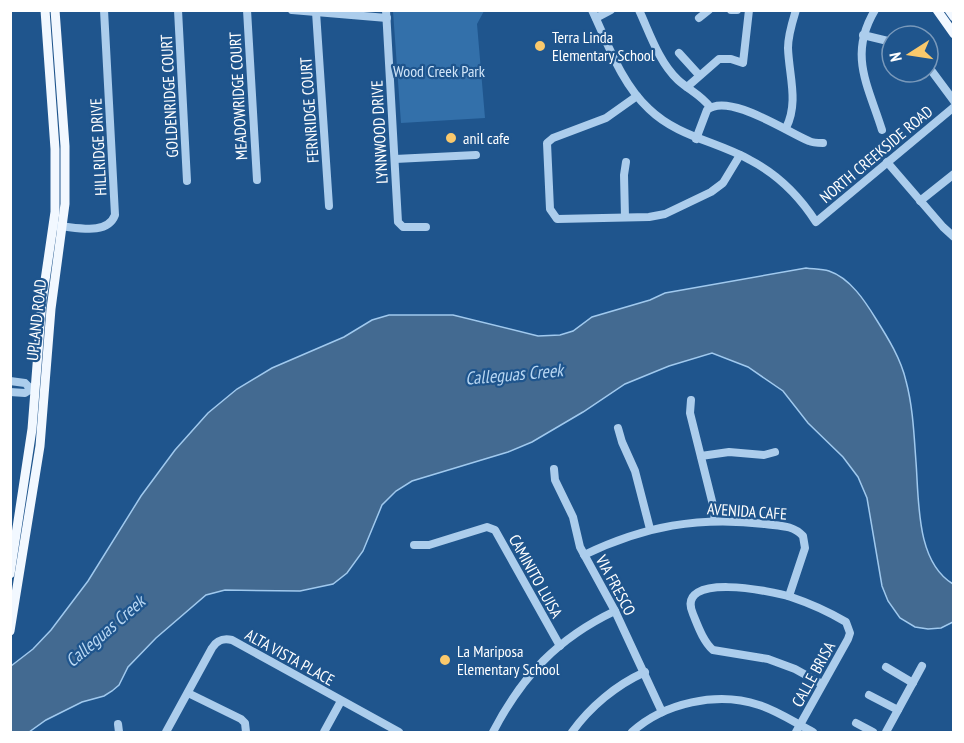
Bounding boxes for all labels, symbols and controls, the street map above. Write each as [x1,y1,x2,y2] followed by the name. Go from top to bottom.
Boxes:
[880,24,940,84] north arrow
[552,27,655,65] place label: Terra Linda Elementary School
[225,31,251,161] street label: MEADOWRIDGE COURT
[156,34,182,158] street label: GOLDENRIDGE COURT
[533,39,547,53] marker: Terra Linda Elementary School
[885,51,906,63] text: N
[295,56,323,164] street label: FERNRIDGE COURT
[393,61,486,81] park label: Wood Creek Park
[366,80,392,184] street label: LYNNWOOD DRIVE
[85,98,111,196] street label: HILLRIDGE DRIVE
[816,101,936,207] street label: NORTH CREEKSIDE ROAD
[463,128,510,148] place label: anil cafe
[444,131,458,145] marker: anil cafe
[22,278,50,362] street label: UPLAND ROAD
[464,358,566,390] water label: Calleguas Creek
[706,498,788,524] street label: AVENIDA CAFE
[505,531,567,622] street label: CAMINITO LUISA
[591,551,640,619] street label: VIA FRESCO
[60,589,151,672] water label: Calleguas Creek
[242,624,338,690] street label: ALTA VISTA PLACE
[787,638,839,710] street label: CALLE BRISA
[457,641,560,679] place label: La Mariposa Elementary School
[438,653,452,667] marker: La Mariposa Elementary School

